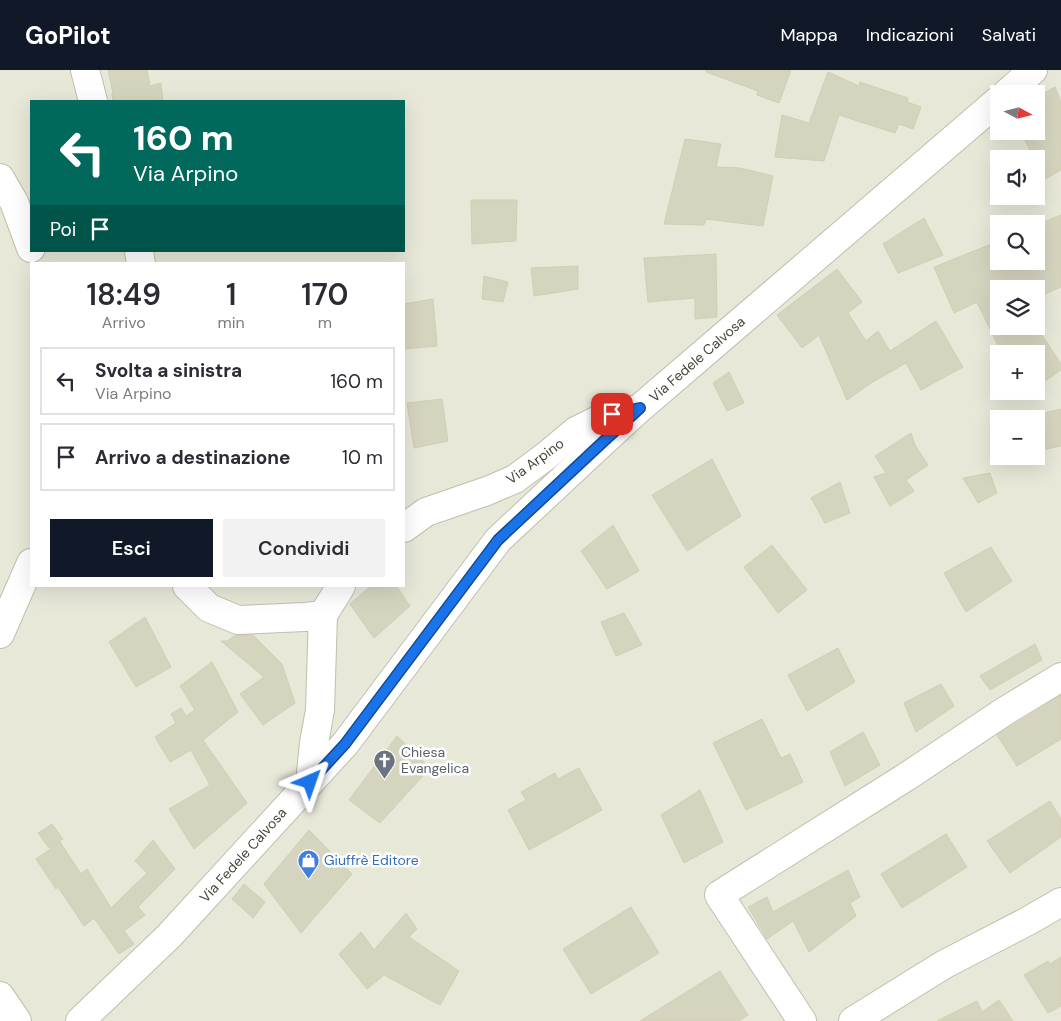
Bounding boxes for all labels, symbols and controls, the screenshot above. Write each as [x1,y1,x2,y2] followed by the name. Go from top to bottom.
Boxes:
[25,20,111,51] text: GoPilot
[780,23,838,47] text: Mappa
[866,23,954,47] text: Indicazioni
[982,23,1036,47] text: Salvati
[990,85,1045,140] north arrow
[990,85,1045,465] map controls
[133,115,234,161] text: 160 m
[50,120,115,185] icon: left
[990,150,1045,205] button: sound
[133,159,238,188] text: Via Arpino
[86,215,114,243] icon: arrive
[990,215,1045,270] button: search
[50,217,76,242] text: Poi
[87,275,161,314] text: 18:49
[226,275,236,314] text: 1
[301,275,349,314] text: 170
[990,280,1045,335] button: layers
[102,312,146,333] text: Arrivo
[218,312,245,333] text: min
[318,312,332,333] text: m
[645,312,749,406] street label: Via Fedele Calvosa
[990,345,1045,400] button: +
[95,358,242,383] text: Svolta a sinistra
[52,367,80,395] icon: left
[330,369,383,394] text: 160 m
[95,383,172,404] text: Via Arpino
[591,393,633,435] pin
[598,400,626,428] icon: arrive
[990,410,1045,465] button: −
[503,434,567,488] street label: Via Arpino
[52,443,80,471] icon: arrive
[95,445,290,470] text: Arrivo a destinazione
[342,445,383,470] text: 10 m
[50,519,213,577] button: Esci
[223,519,385,577] button: Condividi
[401,743,469,777] place label: Chiesa Evangelica
[373,748,397,779] church icon: Chiesa Evangelica
[283,755,335,807] position arrow
[196,804,290,906] street label: Via Fedele Calvosa
[296,848,320,879] shop icon: Giuffrè Editore
[324,851,419,869] place label: Giuffrè Editore

